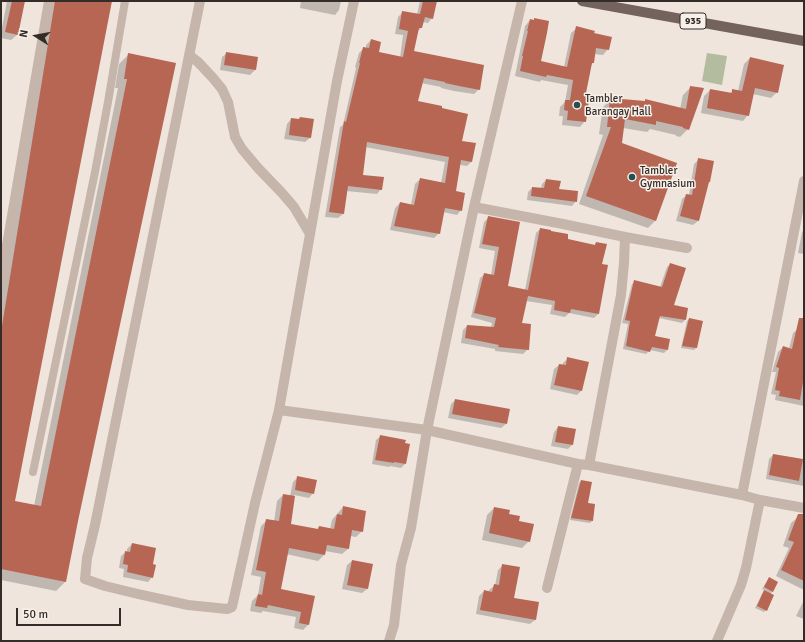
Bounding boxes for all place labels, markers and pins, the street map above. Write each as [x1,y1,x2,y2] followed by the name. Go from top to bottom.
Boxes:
[585,92,651,118] place label: Tambler Barangay Hall
[572,100,582,110] marker: Tambler Barangay Hall
[640,164,695,190] place label: Tambler Gymnasium
[627,172,637,182] marker: Tambler Gymnasium

